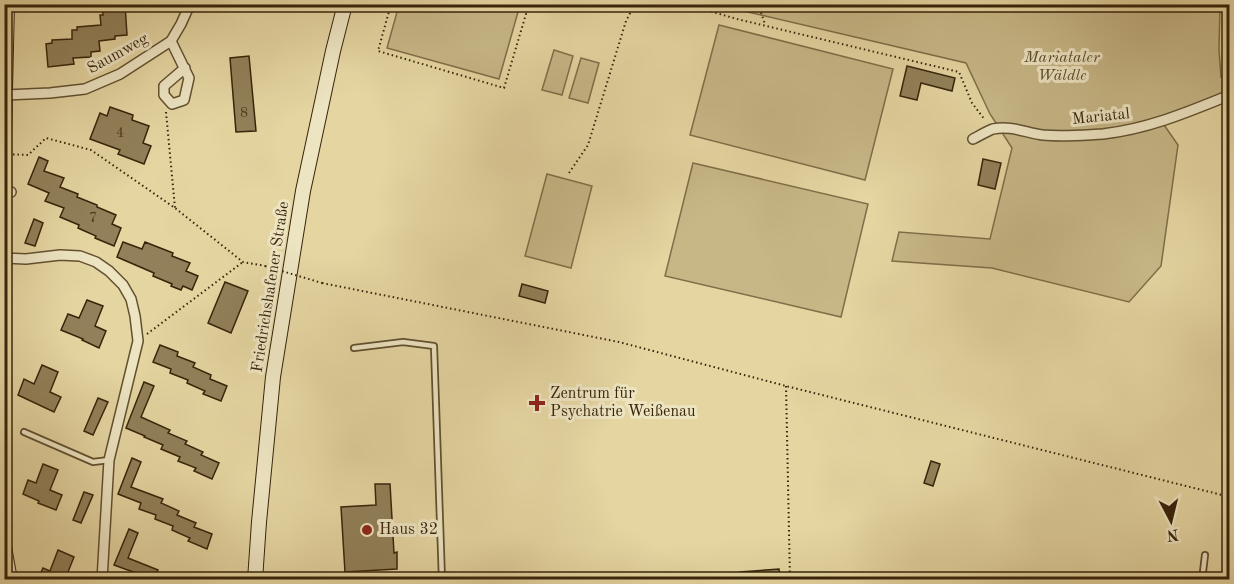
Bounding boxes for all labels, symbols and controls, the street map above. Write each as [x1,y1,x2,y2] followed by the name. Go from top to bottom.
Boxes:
[85,31,151,77] street label: Saumweg
[1023,50,1101,84] park label: Mariataler Wäldle
[240,106,248,120] house number: 8
[1071,106,1131,128] street label: Mariatal
[116,126,124,140] house number: 4
[250,200,292,374] street label: Friedrichshafener Straße
[89,211,97,225] house number: 7
[550,386,696,420] place label: Zentrum für Psychatrie Weißenau
[528,394,546,412] marker: Zentrum für Psychatrie Weißenau
[1141,491,1201,551] north arrow
[379,522,438,538] place label: Haus 32
[360,523,374,537] marker: Haus 32
[1165,525,1180,543] text: N

